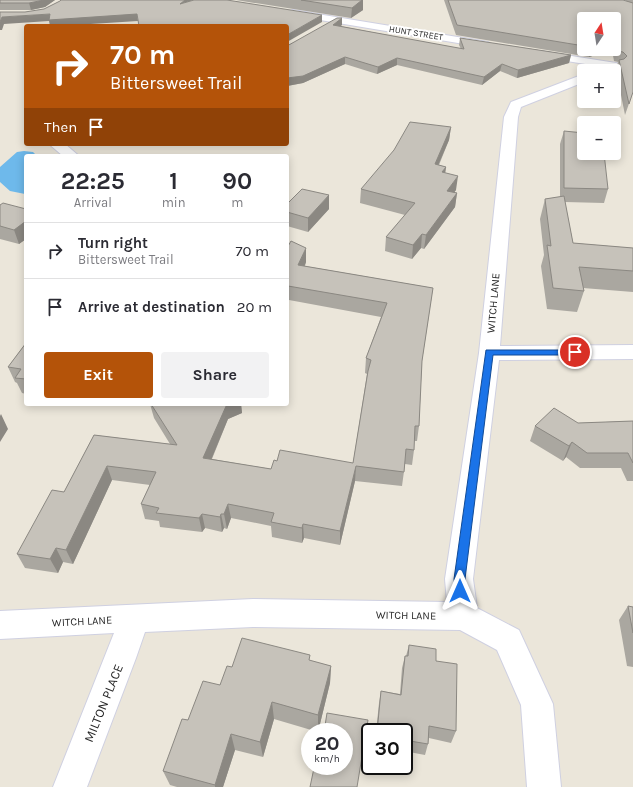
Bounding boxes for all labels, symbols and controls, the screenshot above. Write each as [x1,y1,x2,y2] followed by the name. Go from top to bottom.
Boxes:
[577,12,621,56] north arrow
[577,12,621,160] map controls
[388,24,444,42] street label: HUNT STREET
[110,38,175,71] text: 70 m
[44,40,96,92] icon: right
[577,64,621,108] button: +
[110,72,242,94] text: Bittersweet Trail
[85,116,107,138] icon: arrive
[577,116,621,160] button: −
[44,118,77,136] text: Then
[61,167,125,195] text: 22:25
[169,167,178,195] text: 1
[222,167,252,195] text: 90
[74,195,112,210] text: Arrival
[162,195,186,210] text: min
[231,195,243,210] text: m
[78,234,148,252] text: Turn right
[44,240,66,262] icon: right
[235,242,269,260] text: 70 m
[78,252,174,267] text: Bittersweet Trail
[484,272,503,334] street label: WITCH LANE
[44,296,66,318] icon: arrive
[78,298,225,316] text: Arrive at destination
[237,298,272,316] text: 20 m
[558,335,592,369] pin
[564,341,586,363] icon: arrive
[44,352,153,398] button: Exit
[161,352,269,398] button: Share
[439,570,481,612] position arrow
[376,608,436,623] street label: WITCH LANE
[52,613,112,630] street label: WITCH LANE
[81,662,126,744] street label: MILTON PLACE
[361,723,413,775] speed limit sign: 30
[315,732,339,755] text: 20
[314,753,340,765] text: km/h

